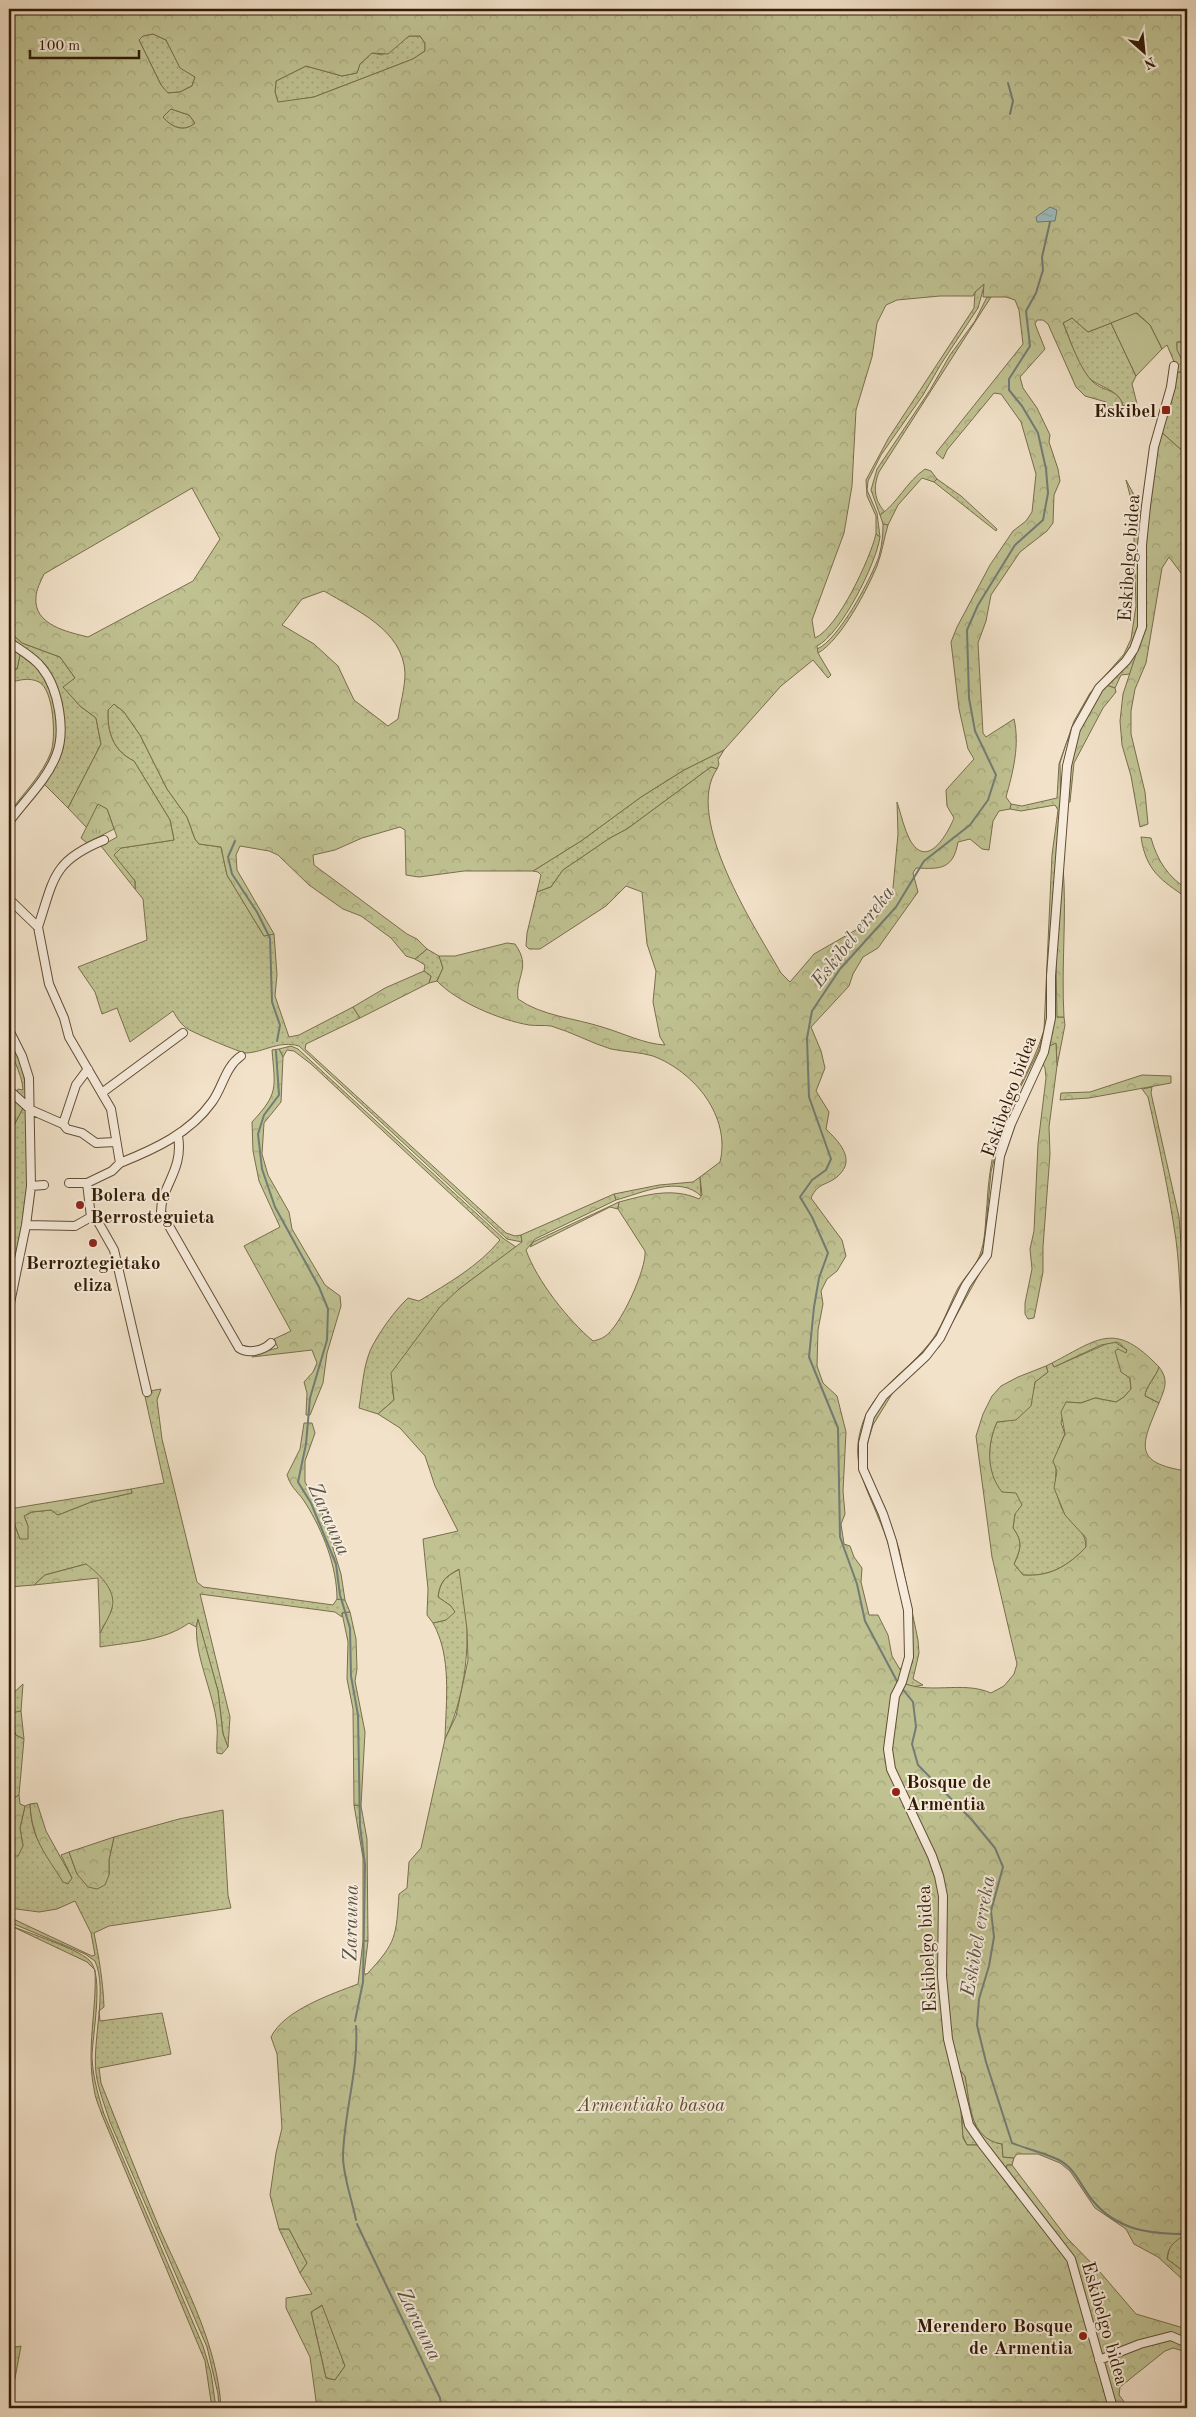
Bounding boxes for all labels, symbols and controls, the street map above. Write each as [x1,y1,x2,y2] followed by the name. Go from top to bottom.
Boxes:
[30,28,139,60] scale bar
[1118,28,1168,78] north arrow
[38,39,80,54] text: 100 m
[1141,54,1157,71] text: N
[1094,403,1156,422] place label: Eskibel
[1160,404,1172,416] marker: Eskibel
[1117,493,1144,623] street label: Eskibelgo bidea
[807,883,899,992] water label: Eskibel erreka
[980,1033,1041,1160] street label: Eskibelgo bidea
[90,1187,215,1228] place label: Bolera de Berrosteguieta
[74,1199,86,1211] marker: Bolera de Berrosteguieta
[87,1237,99,1249] marker: Berroztegietako eliza
[25,1255,161,1296] place label: Berroztegietako eliza
[303,1480,353,1559] water label: Zarauna
[906,1774,991,1815] place label: Bosque de Armentia
[890,1786,902,1798] marker: Bosque de Armentia
[958,1874,999,1999] water label: Eskibel erreka
[341,1884,363,1962] water label: Zarauna
[916,1884,941,2013] street label: Eskibelgo bidea
[576,2097,725,2116] park label: Armentiako basoa
[1077,2260,1131,2388] street label: Eskibelgo bidea
[392,2286,444,2364] water label: Zarauna
[916,2318,1073,2359] place label: Merendero Bosque de Armentia
[1077,2330,1089,2342] marker: Merendero Bosque de Armentia

